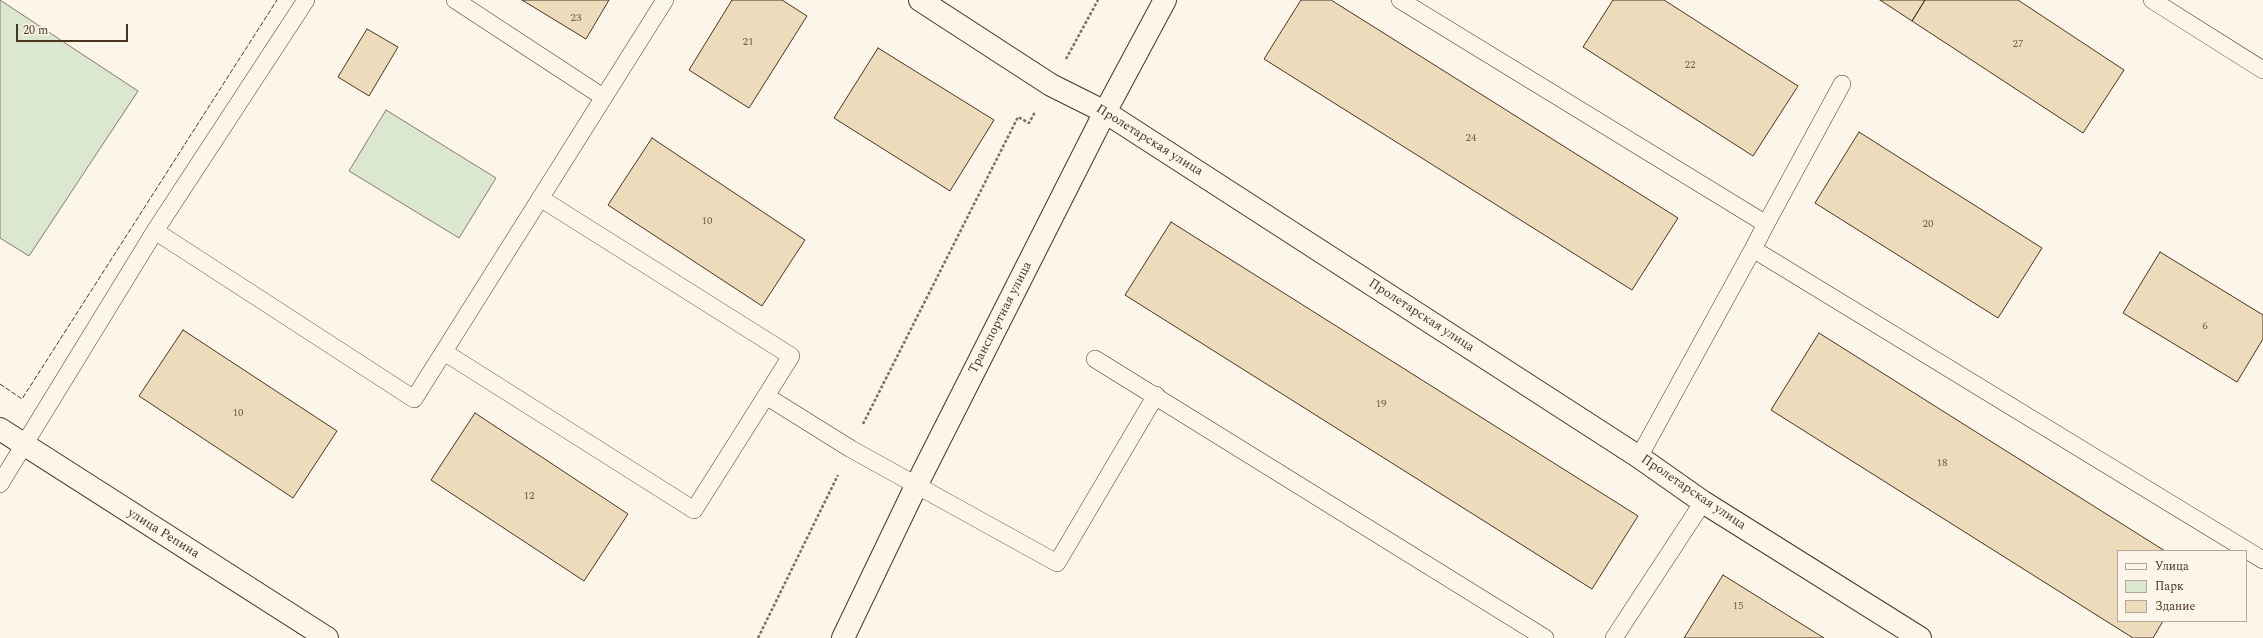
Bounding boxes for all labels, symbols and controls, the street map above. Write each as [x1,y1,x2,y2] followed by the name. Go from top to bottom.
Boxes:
[571,12,581,26] house number: 23
[18,16,130,42] scale bar
[23,21,48,40] text: 20 m
[743,36,753,50] house number: 21
[2013,38,2023,52] house number: 27
[1685,59,1695,73] house number: 22
[1093,102,1205,180] street label: Пролетарская улица
[1466,132,1476,146] house number: 24
[702,215,712,229] house number: 10
[1923,218,1933,232] house number: 20
[966,259,1036,377] street label: Транспортная улица
[1365,276,1477,356] street label: Пролетарская улица
[2202,320,2208,334] house number: 6
[1376,398,1386,412] house number: 19
[233,407,243,421] house number: 10
[1638,452,1748,534] street label: Пролетарская улица
[1937,457,1947,471] house number: 18
[524,490,534,504] house number: 12
[124,506,202,562] street label: улица Репина
[2117,550,2247,622] legend
[2155,557,2189,576] text: Улица
[2155,577,2184,596] text: Парк
[2155,597,2195,616] text: Здание
[1733,600,1743,614] house number: 15

